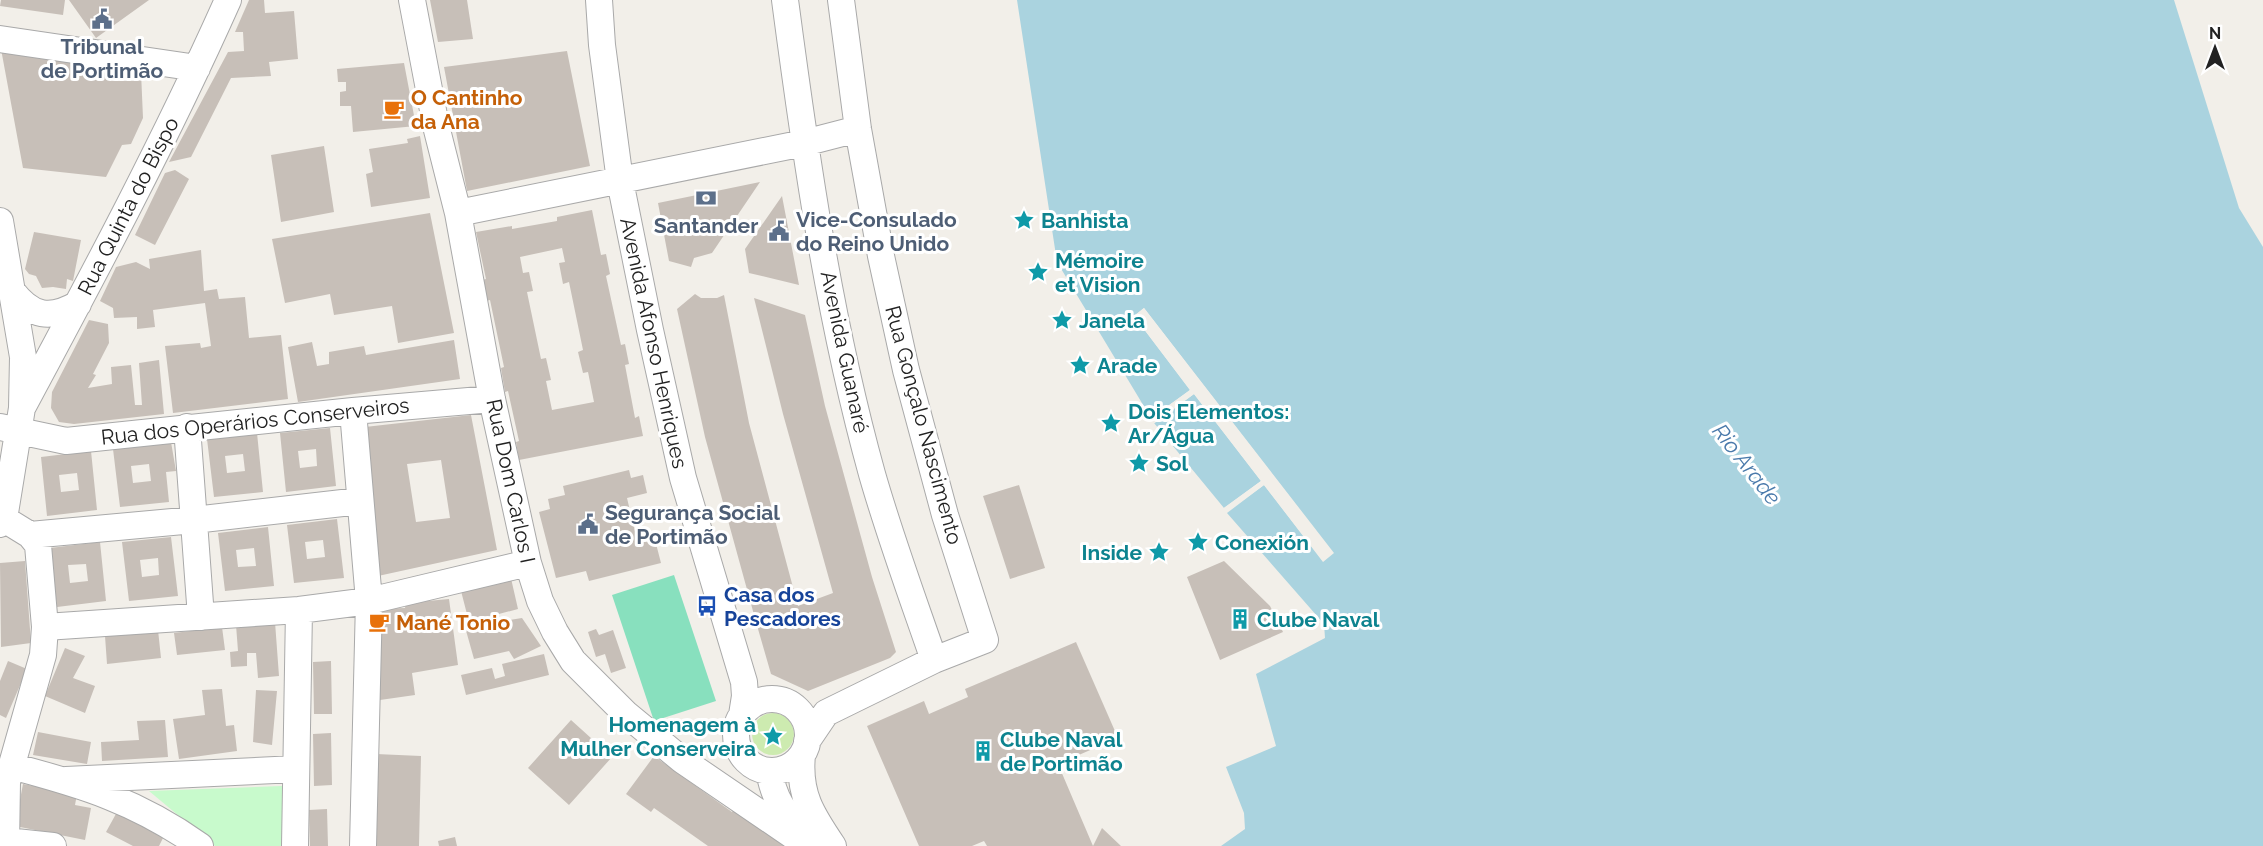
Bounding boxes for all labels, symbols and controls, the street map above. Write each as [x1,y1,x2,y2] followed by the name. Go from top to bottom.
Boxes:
[90,7,114,31] public building icon: Tribunal de Portimão
[2185,18,2245,78] north arrow
[2209,24,2221,43] text: N
[41,34,164,83] place label: Tribunal de Portimão
[411,85,523,134] place label: O Cantinho da Ana
[382,97,406,121] cafe icon: O Cantinho da Ana
[72,113,184,299] street label: Rua Quinta do Bispo
[694,186,718,210] bank icon: Santander
[796,207,957,256] place label: Vice-Consulado do Reino Unido
[1012,208,1036,232] place icon: Banhista
[1041,208,1129,233] place label: Banhista
[654,213,758,238] place label: Santander
[615,215,693,471] street label: Avenida Afonso Henriques
[767,219,791,243] public building icon: Vice-Consulado do Reino Unido
[1055,248,1144,297] place label: Mémoire et Vision
[1026,260,1050,284] place icon: Mémoire et Vision
[816,269,874,435] street label: Avenida Guanaré
[880,303,968,547] street label: Rua Gonçalo Nascimento
[1050,308,1074,332] place icon: Janela
[1079,308,1145,333] place label: Janela
[1068,353,1092,377] place icon: Arade
[1097,353,1158,378] place label: Arade
[100,392,410,450] street label: Rua dos Operários Conserveiros
[481,397,541,565] street label: Rua Dom Carlos I
[1128,399,1289,448] place label: Dois Elementos: Ar/Água
[1099,411,1123,435] place icon: Dois Elementos: Ar/Água
[1707,418,1787,510] water label: Rio Arade
[1127,451,1151,475] place icon: Sol
[1156,451,1189,476] place label: Sol
[605,500,780,549] place label: Segurança Social de Portimão
[576,512,600,536] public building icon: Segurança Social de Portimão
[1186,530,1210,554] place icon: Conexión
[1215,530,1309,555] place label: Conexión
[1081,540,1142,565] place label: Inside
[1147,540,1171,564] place icon: Inside
[724,582,841,631] place label: Casa dos Pescadores
[695,594,719,618] bus stop icon: Casa dos Pescadores
[1228,607,1252,631] building icon: Clube Naval
[1257,607,1380,632] place label: Clube Naval
[367,610,391,634] cafe icon: Mané Tonio
[396,610,510,635] place label: Mané Tonio
[560,712,756,761] place label: Homenagem à Mulher Conserveira
[761,724,785,748] place icon: Homenagem à Mulher Conserveira
[1000,727,1123,776] place label: Clube Naval de Portimão
[971,739,995,763] building icon: Clube Naval de Portimão

